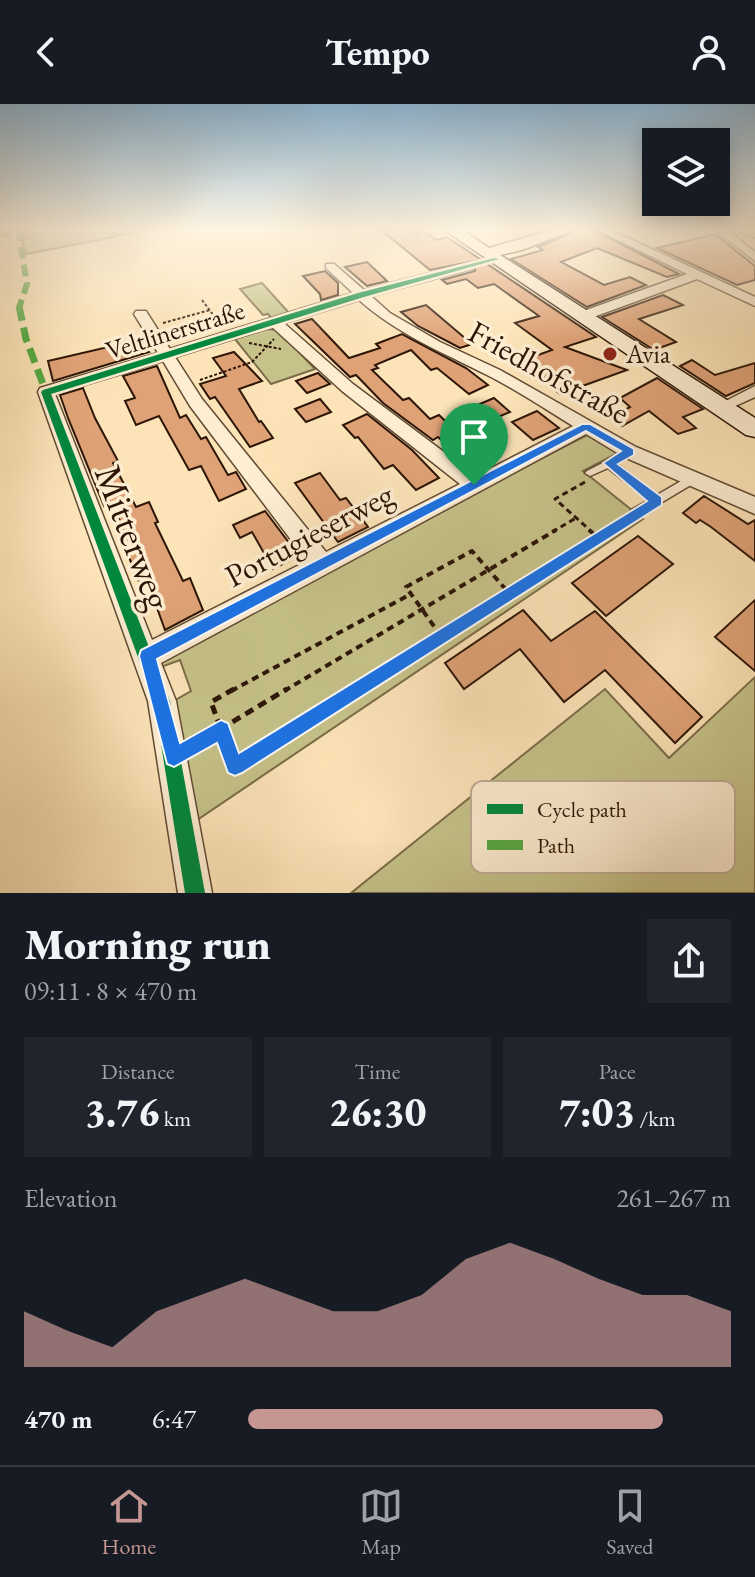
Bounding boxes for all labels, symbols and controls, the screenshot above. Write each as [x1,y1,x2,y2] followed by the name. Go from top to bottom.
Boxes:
[325,29,430,76] text: Tempo
[24,30,68,74] icon: back
[687,30,731,74] icon: person
[642,128,730,216] map controls
[642,128,730,216] button: layers
[101,293,249,367] street label: Veltlinerstraße
[461,310,637,434] street label: Friedhofstraße
[625,337,671,371] place label: Avia
[601,345,619,363] marker: Avia
[440,403,508,485] pin
[452,415,496,459] icon: arrive
[84,458,184,617] street label: Mitterweg
[218,473,401,597] street label: Portugieserweg
[471,781,735,873] legend
[537,795,627,824] text: Cycle path
[537,831,575,860] text: Path
[24,915,271,972] text: Morning run
[647,919,731,1003] button: share
[24,974,197,1008] text: 09:11 · 8 × 470 m
[101,1057,175,1086] text: Distance
[355,1057,400,1086] text: Time
[599,1057,636,1086] text: Pace
[84,1086,159,1138] text: 3.76
[329,1086,426,1138] text: 26:30
[559,1086,635,1138] text: 7:03
[159,1104,191,1133] text: km
[635,1104,676,1133] text: /km
[24,1181,118,1215] text: Elevation
[616,1181,731,1215] text: 261–267 m
[24,1402,92,1436] text: 470 m
[152,1402,196,1436] text: 6:47
[102,1484,156,1561] tab: Home
[359,1484,403,1561] tab: Map
[606,1484,653,1561] tab: Saved

